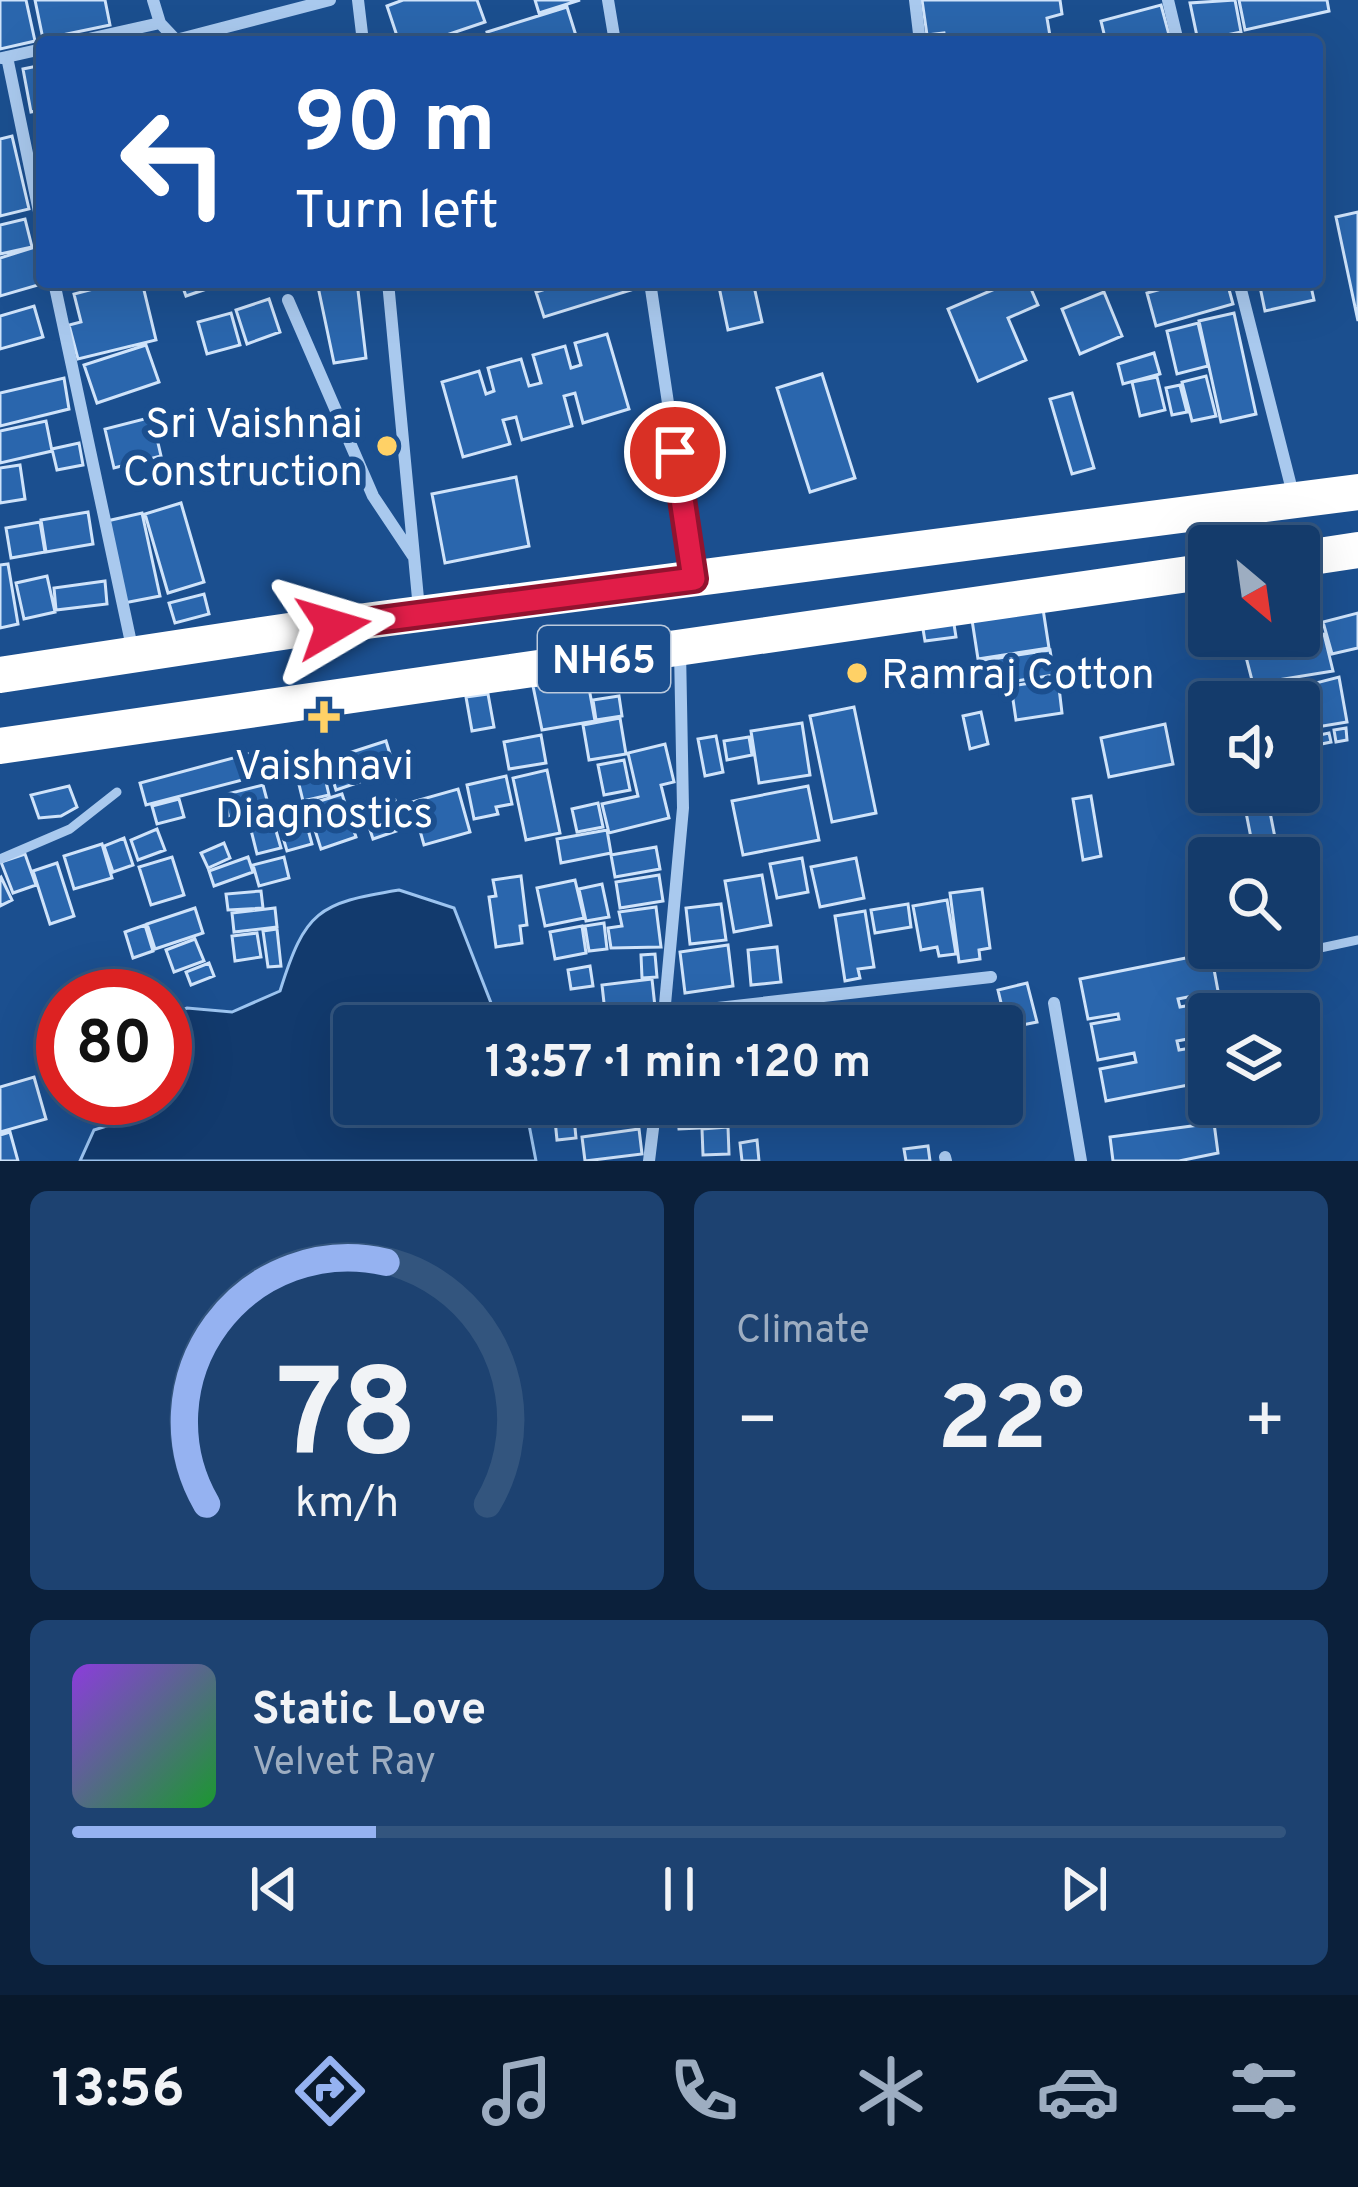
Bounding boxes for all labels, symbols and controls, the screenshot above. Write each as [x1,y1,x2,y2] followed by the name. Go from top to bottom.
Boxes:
[294,75,496,181] text: 90 m
[96,84,252,240] icon: left
[294,179,499,248] text: Turn left
[123,400,363,501] place label: Sri Vaishnai Construction
[624,401,726,503] pin
[642,419,708,485] icon: arrive
[374,433,400,459] marker: Sri Vaishnai Construction
[1188,525,1320,657] north arrow
[1188,525,1320,1125] map controls
[270,563,396,689] position arrow
[538,626,670,692] road number: NH65
[881,651,1155,704] place label: Ramraj Cotton
[844,660,870,686] marker: Ramraj Cotton
[1188,681,1320,813] button: sound
[308,701,340,733] marker: Vaishnavi Diagnostics
[215,742,433,843] place label: Vaishnavi Diagnostics
[1188,837,1320,969] button: search
[36,969,192,1125] speed limit sign: 80
[1188,993,1320,1125] button: layers
[485,1036,871,1093] text: 13:57 · 1 min · 120 m
[736,1308,870,1357] text: Climate
[276,1343,418,1501] text: 78
[937,1368,1085,1481] text: 22°
[736,1383,779,1466] text: −
[1243,1383,1286,1466] text: +
[295,1477,399,1531] text: km/h
[252,1683,486,1740] text: Static Love
[252,1740,436,1789] text: Velvet Ray
[241,1856,307,1922] icon: previous
[646,1856,712,1922] icon: pause
[1051,1856,1117,1922] icon: next
[288,2049,372,2133] icon: directions
[475,2049,559,2133] icon: music
[662,2049,746,2133] icon: phone
[849,2049,933,2133] icon: climate
[1036,2049,1120,2133] icon: car
[1222,2049,1306,2133] icon: filters
[51,2057,185,2126] text: 13:56

